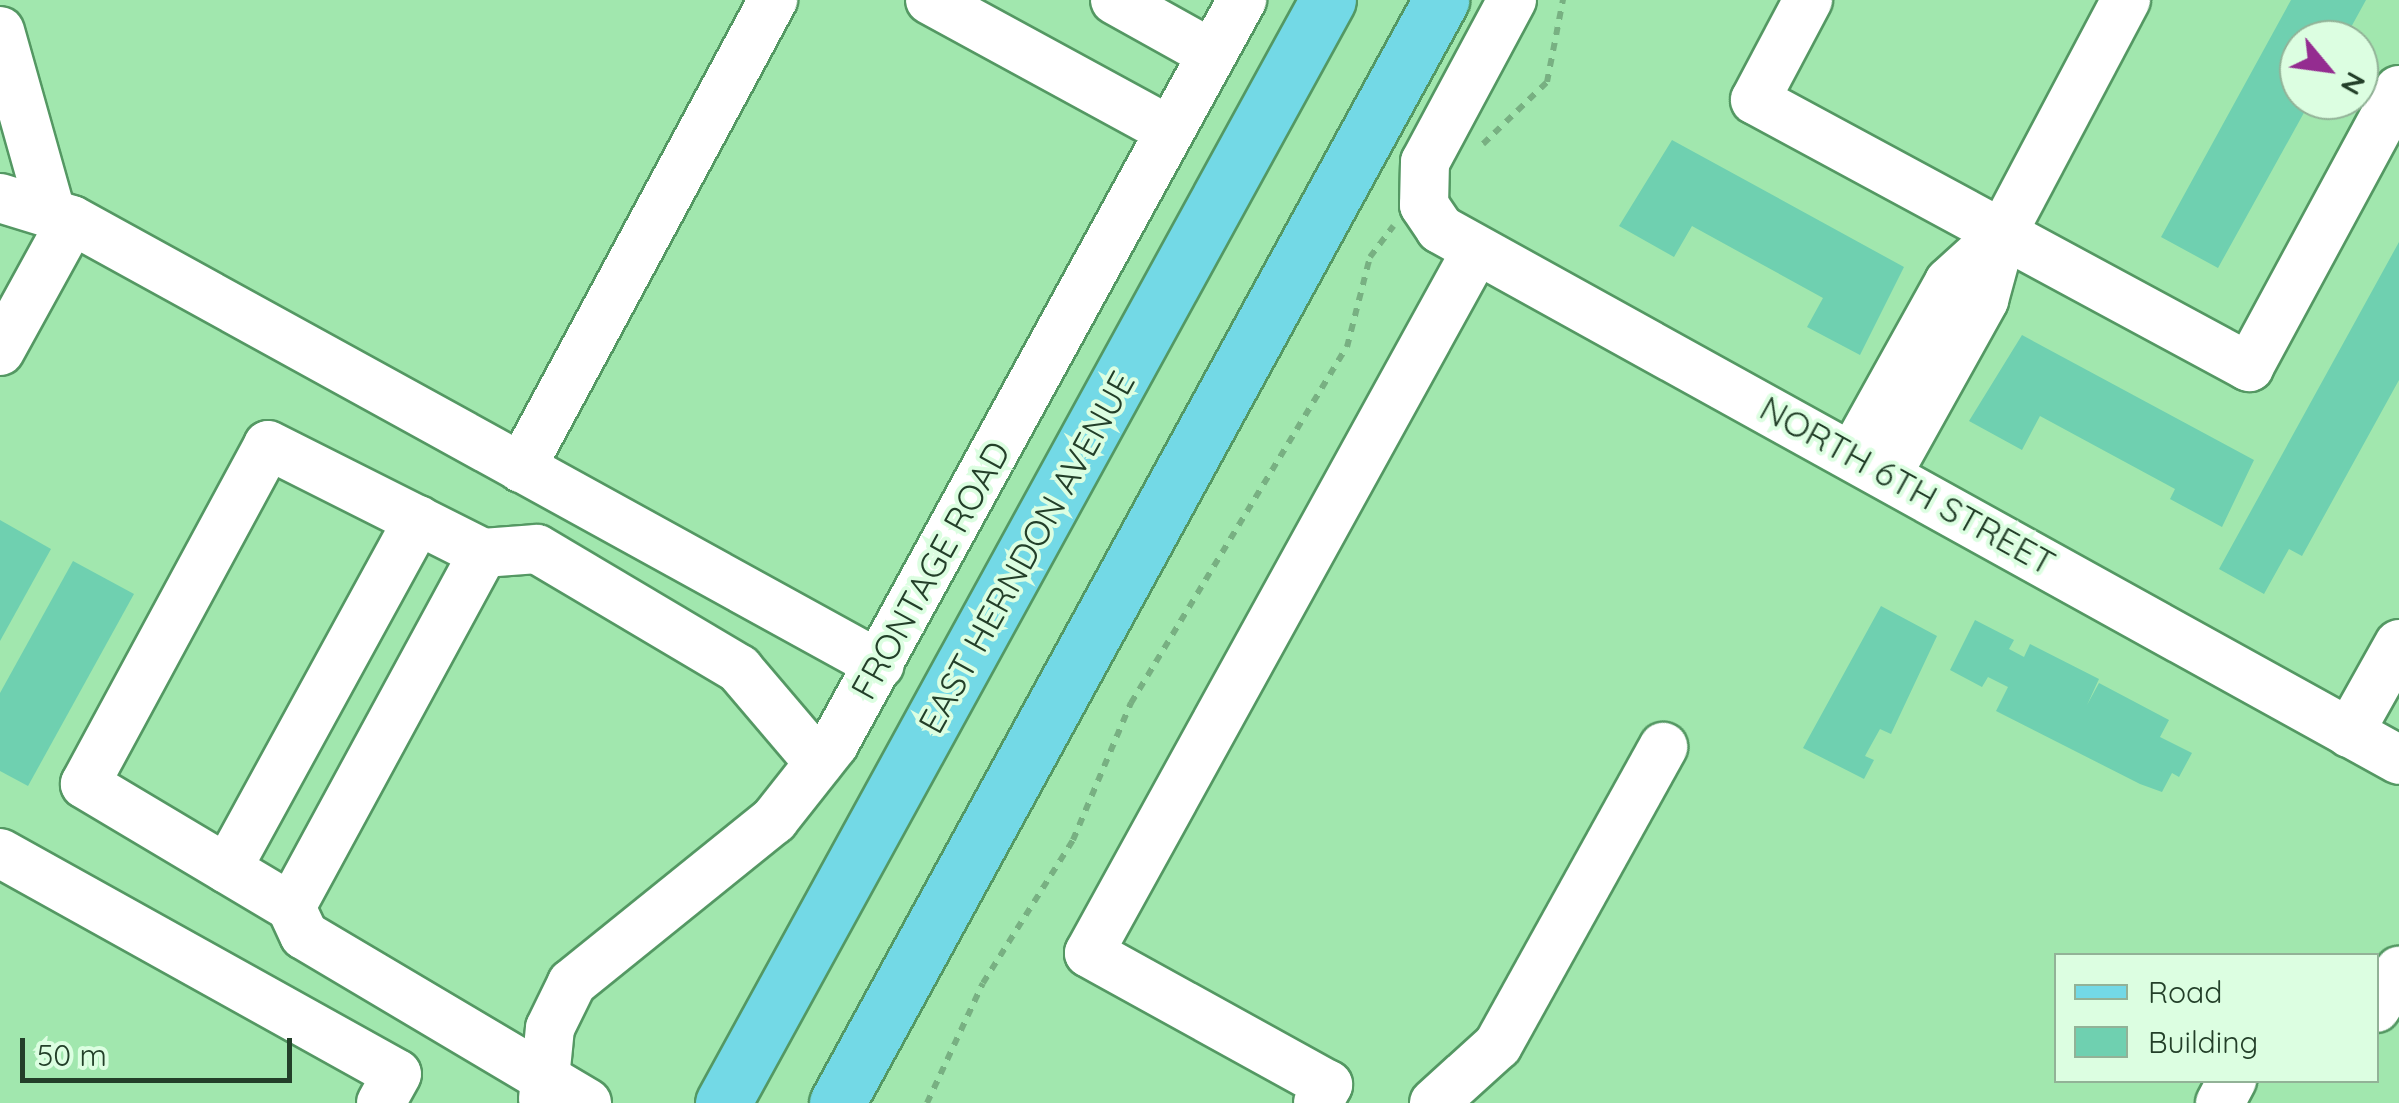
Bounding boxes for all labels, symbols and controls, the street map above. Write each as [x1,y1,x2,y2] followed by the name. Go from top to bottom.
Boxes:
[2279,20,2379,120] north arrow
[2334,66,2374,101] text: N
[909,364,1143,740] street label: EAST HERNDON AVENUE
[1753,386,2063,584] street label: NORTH 6TH STREET
[842,434,1018,706] street label: FRONTAGE ROAD
[2054,953,2379,1083] legend
[2148,973,2222,1011] text: Road
[25,1018,298,1080] scale bar
[2148,1023,2258,1061] text: Building
[37,1036,107,1074] text: 50 m

